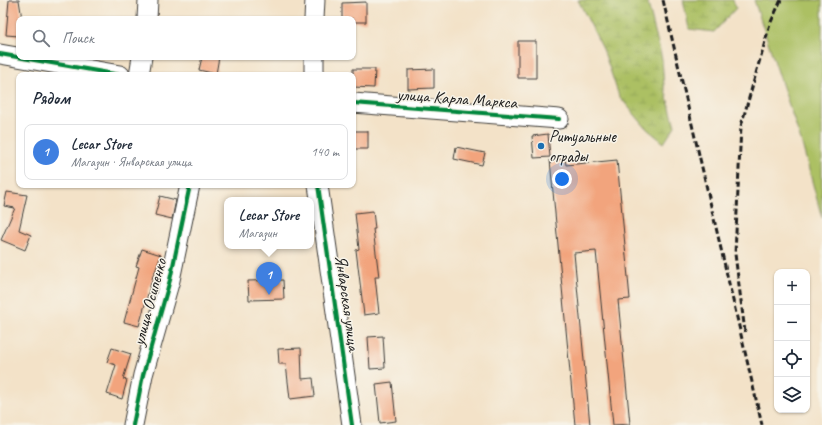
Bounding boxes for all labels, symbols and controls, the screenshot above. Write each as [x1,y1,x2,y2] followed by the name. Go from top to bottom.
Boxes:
[16,16,356,60] search box
[30,27,52,49] icon: search
[62,29,94,48] text: Поиск
[395,84,519,113] street label: улица Карла Маркса
[32,88,70,109] text: Рядом
[549,126,617,167] place label: Ритуальные ограды
[71,135,131,154] text: Lecar Store
[536,141,546,151] marker: Ритуальные ограды
[43,144,49,160] text: 1
[311,144,339,160] text: 140 m
[71,154,192,170] text: Магазин · Январская улица
[552,169,572,189] your location
[224,197,314,249] popup
[239,206,299,225] text: Lecar Store
[239,225,277,241] text: Магазин
[330,254,365,354] street label: Январская улица
[128,255,171,349] street label: улица Осипенко
[256,262,282,295] pin: 1
[774,269,810,413] map controls
[774,269,810,305] button: +
[774,305,810,341] button: −
[774,341,810,377] button: locate
[774,377,810,413] button: layers

